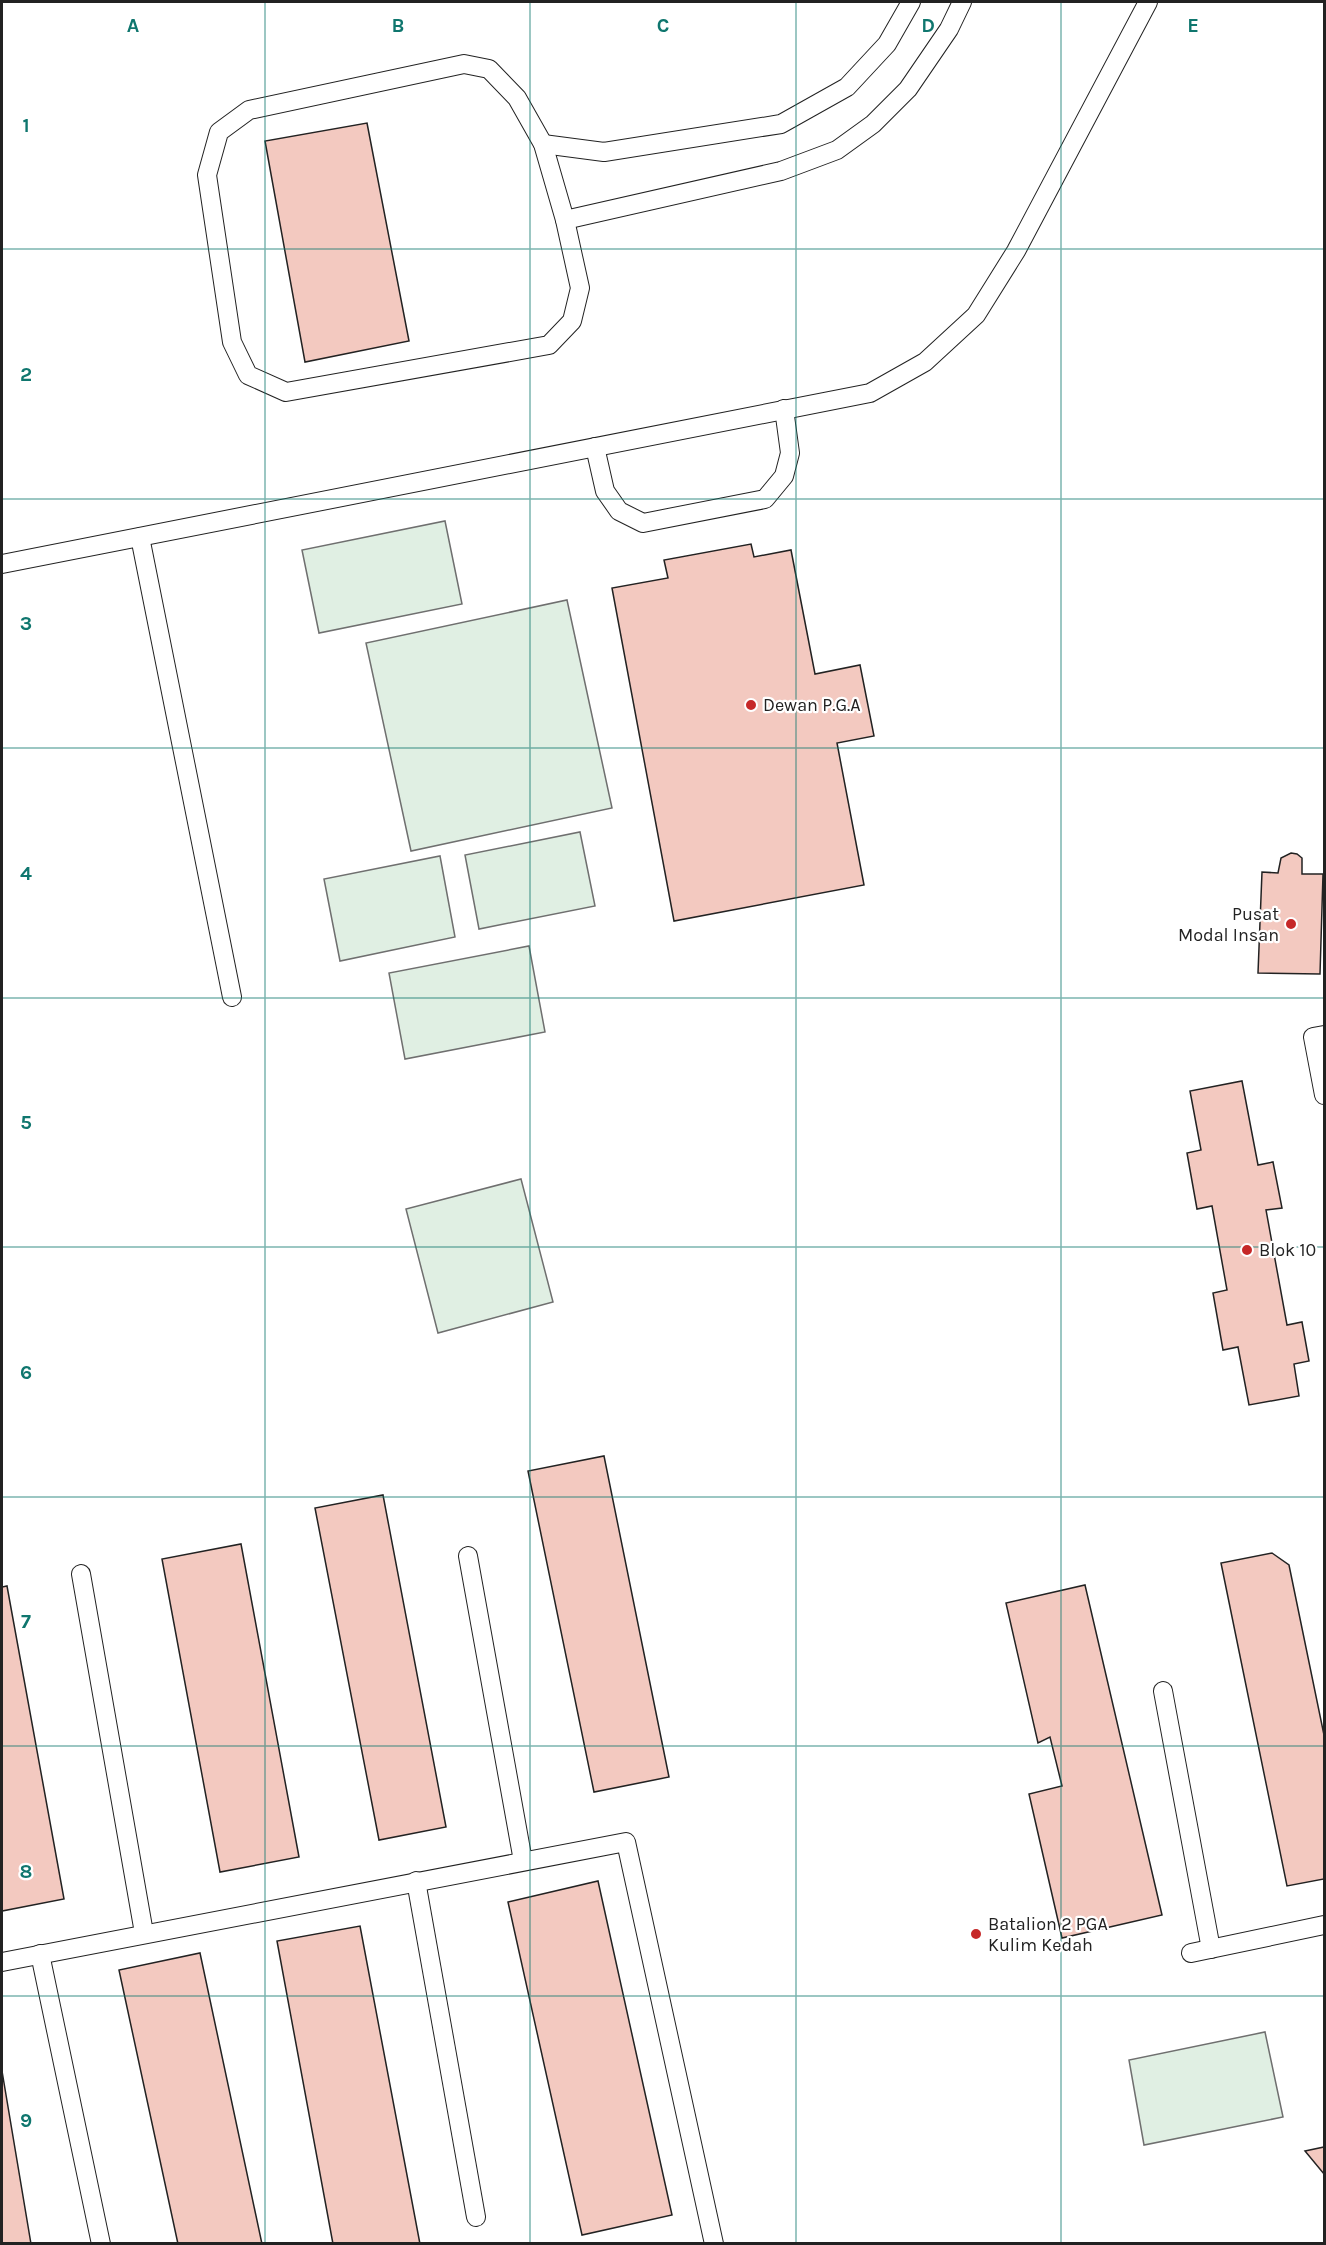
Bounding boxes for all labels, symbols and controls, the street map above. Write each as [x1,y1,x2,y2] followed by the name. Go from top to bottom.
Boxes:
[127,14,140,37] text: A
[392,14,404,37] text: B
[657,14,669,37] text: C
[921,14,935,37] text: D
[1187,14,1199,37] text: E
[22,114,30,137] text: 1
[20,363,32,386] text: 2
[20,612,32,635] text: 3
[763,694,861,716] place label: Dewan P.G.A
[744,698,758,712] marker: Dewan P.G.A
[20,862,32,885] text: 4
[1178,903,1279,946] place label: Pusat Modal Insan
[1284,917,1298,931] marker: Pusat Modal Insan
[20,1111,32,1134] text: 5
[1259,1239,1316,1261] place label: Blok 10
[1240,1243,1254,1257] marker: Blok 10
[20,1361,32,1384] text: 6
[21,1610,31,1633] text: 7
[20,1860,32,1883] text: 8
[988,1913,1108,1956] place label: Batalion 2 PGA Kulim Kedah
[969,1927,983,1941] marker: Batalion 2 PGA Kulim Kedah
[20,2109,32,2132] text: 9

